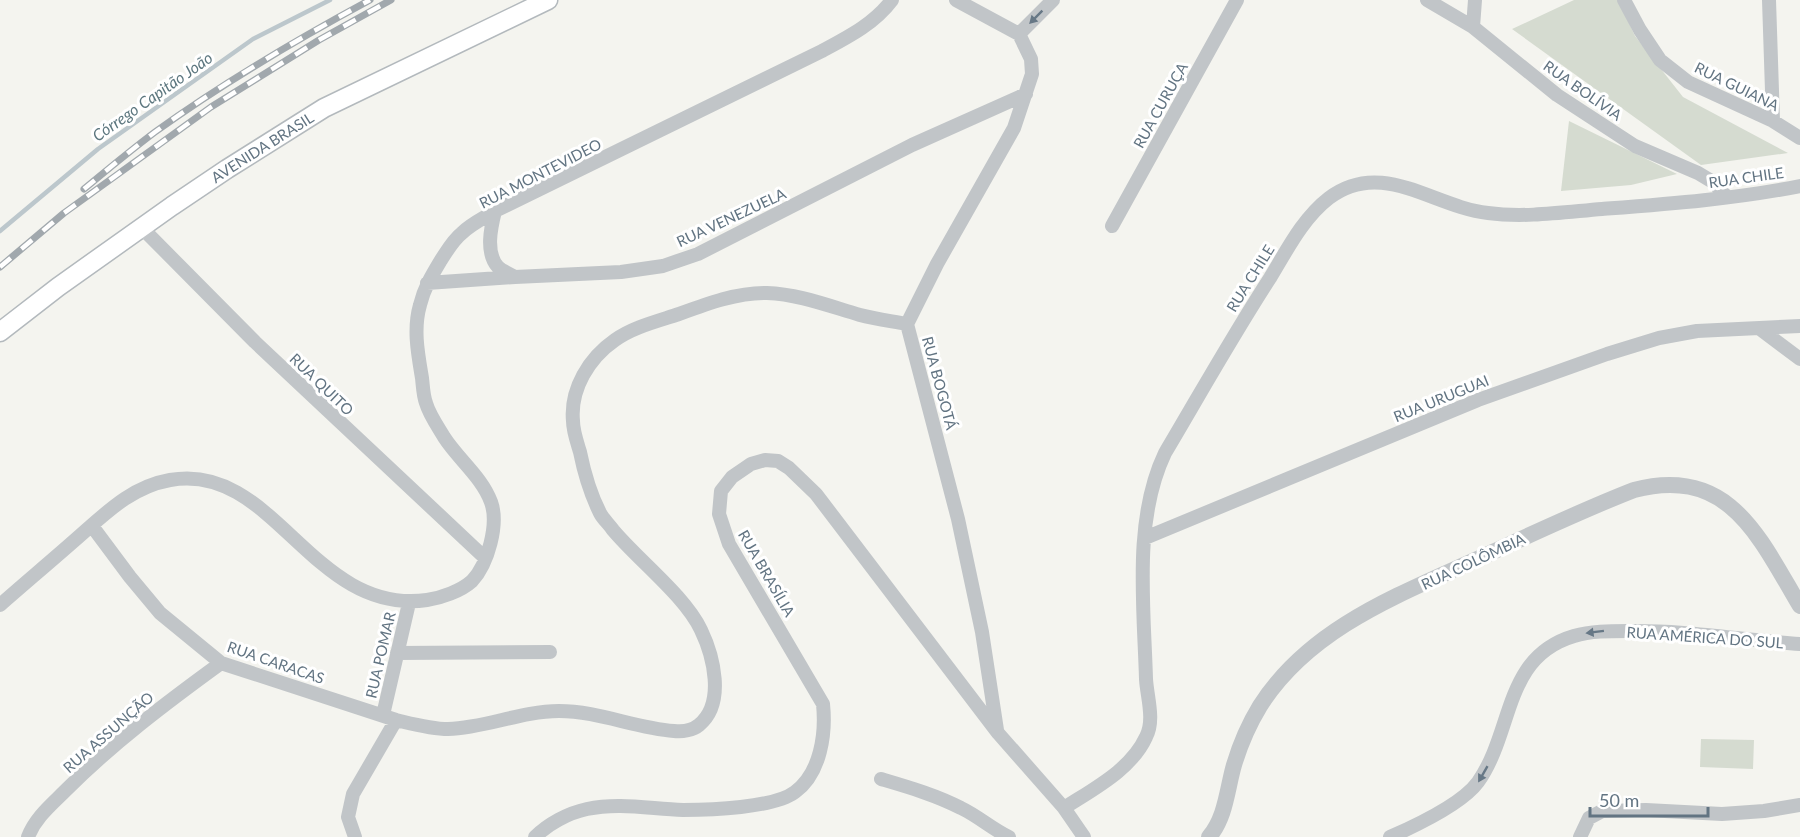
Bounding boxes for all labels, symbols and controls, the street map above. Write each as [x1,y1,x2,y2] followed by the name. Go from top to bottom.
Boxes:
[1029,10,1044,24] one-way arrow
[88,47,216,145] water label: Córrego Capitão João
[1540,56,1626,124] street label: RUA BOLÍVIA
[1129,58,1191,151] street label: RUA CURUÇA
[1692,58,1783,115] street label: RUA GUIANA
[208,108,317,186] street label: AVENIDA BRASIL
[476,134,604,212] street label: RUA MONTEVIDEO
[1707,163,1785,191] street label: RUA CHILE
[673,183,789,250] street label: RUA VENEZUELA
[1222,241,1278,315] street label: RUA CHILE
[919,334,961,432] street label: RUA BOGOTÁ
[287,349,357,419] street label: RUA QUITO
[1391,371,1491,425] street label: RUA URUGUAI
[735,526,800,620] street label: RUA BRASÍLIA
[1418,529,1529,593] street label: RUA COLÔMBIA
[361,609,399,700] street label: RUA POMAR
[1626,623,1784,651] street label: RUA AMÉRICA DO SUL
[1586,628,1605,637] one-way arrow
[225,637,327,687] street label: RUA CARACAS
[59,688,157,776] street label: RUA ASSUNÇÃO
[1477,766,1488,782] one-way arrow
[1590,780,1708,818] scale bar
[1599,789,1639,811] text: 50 m

